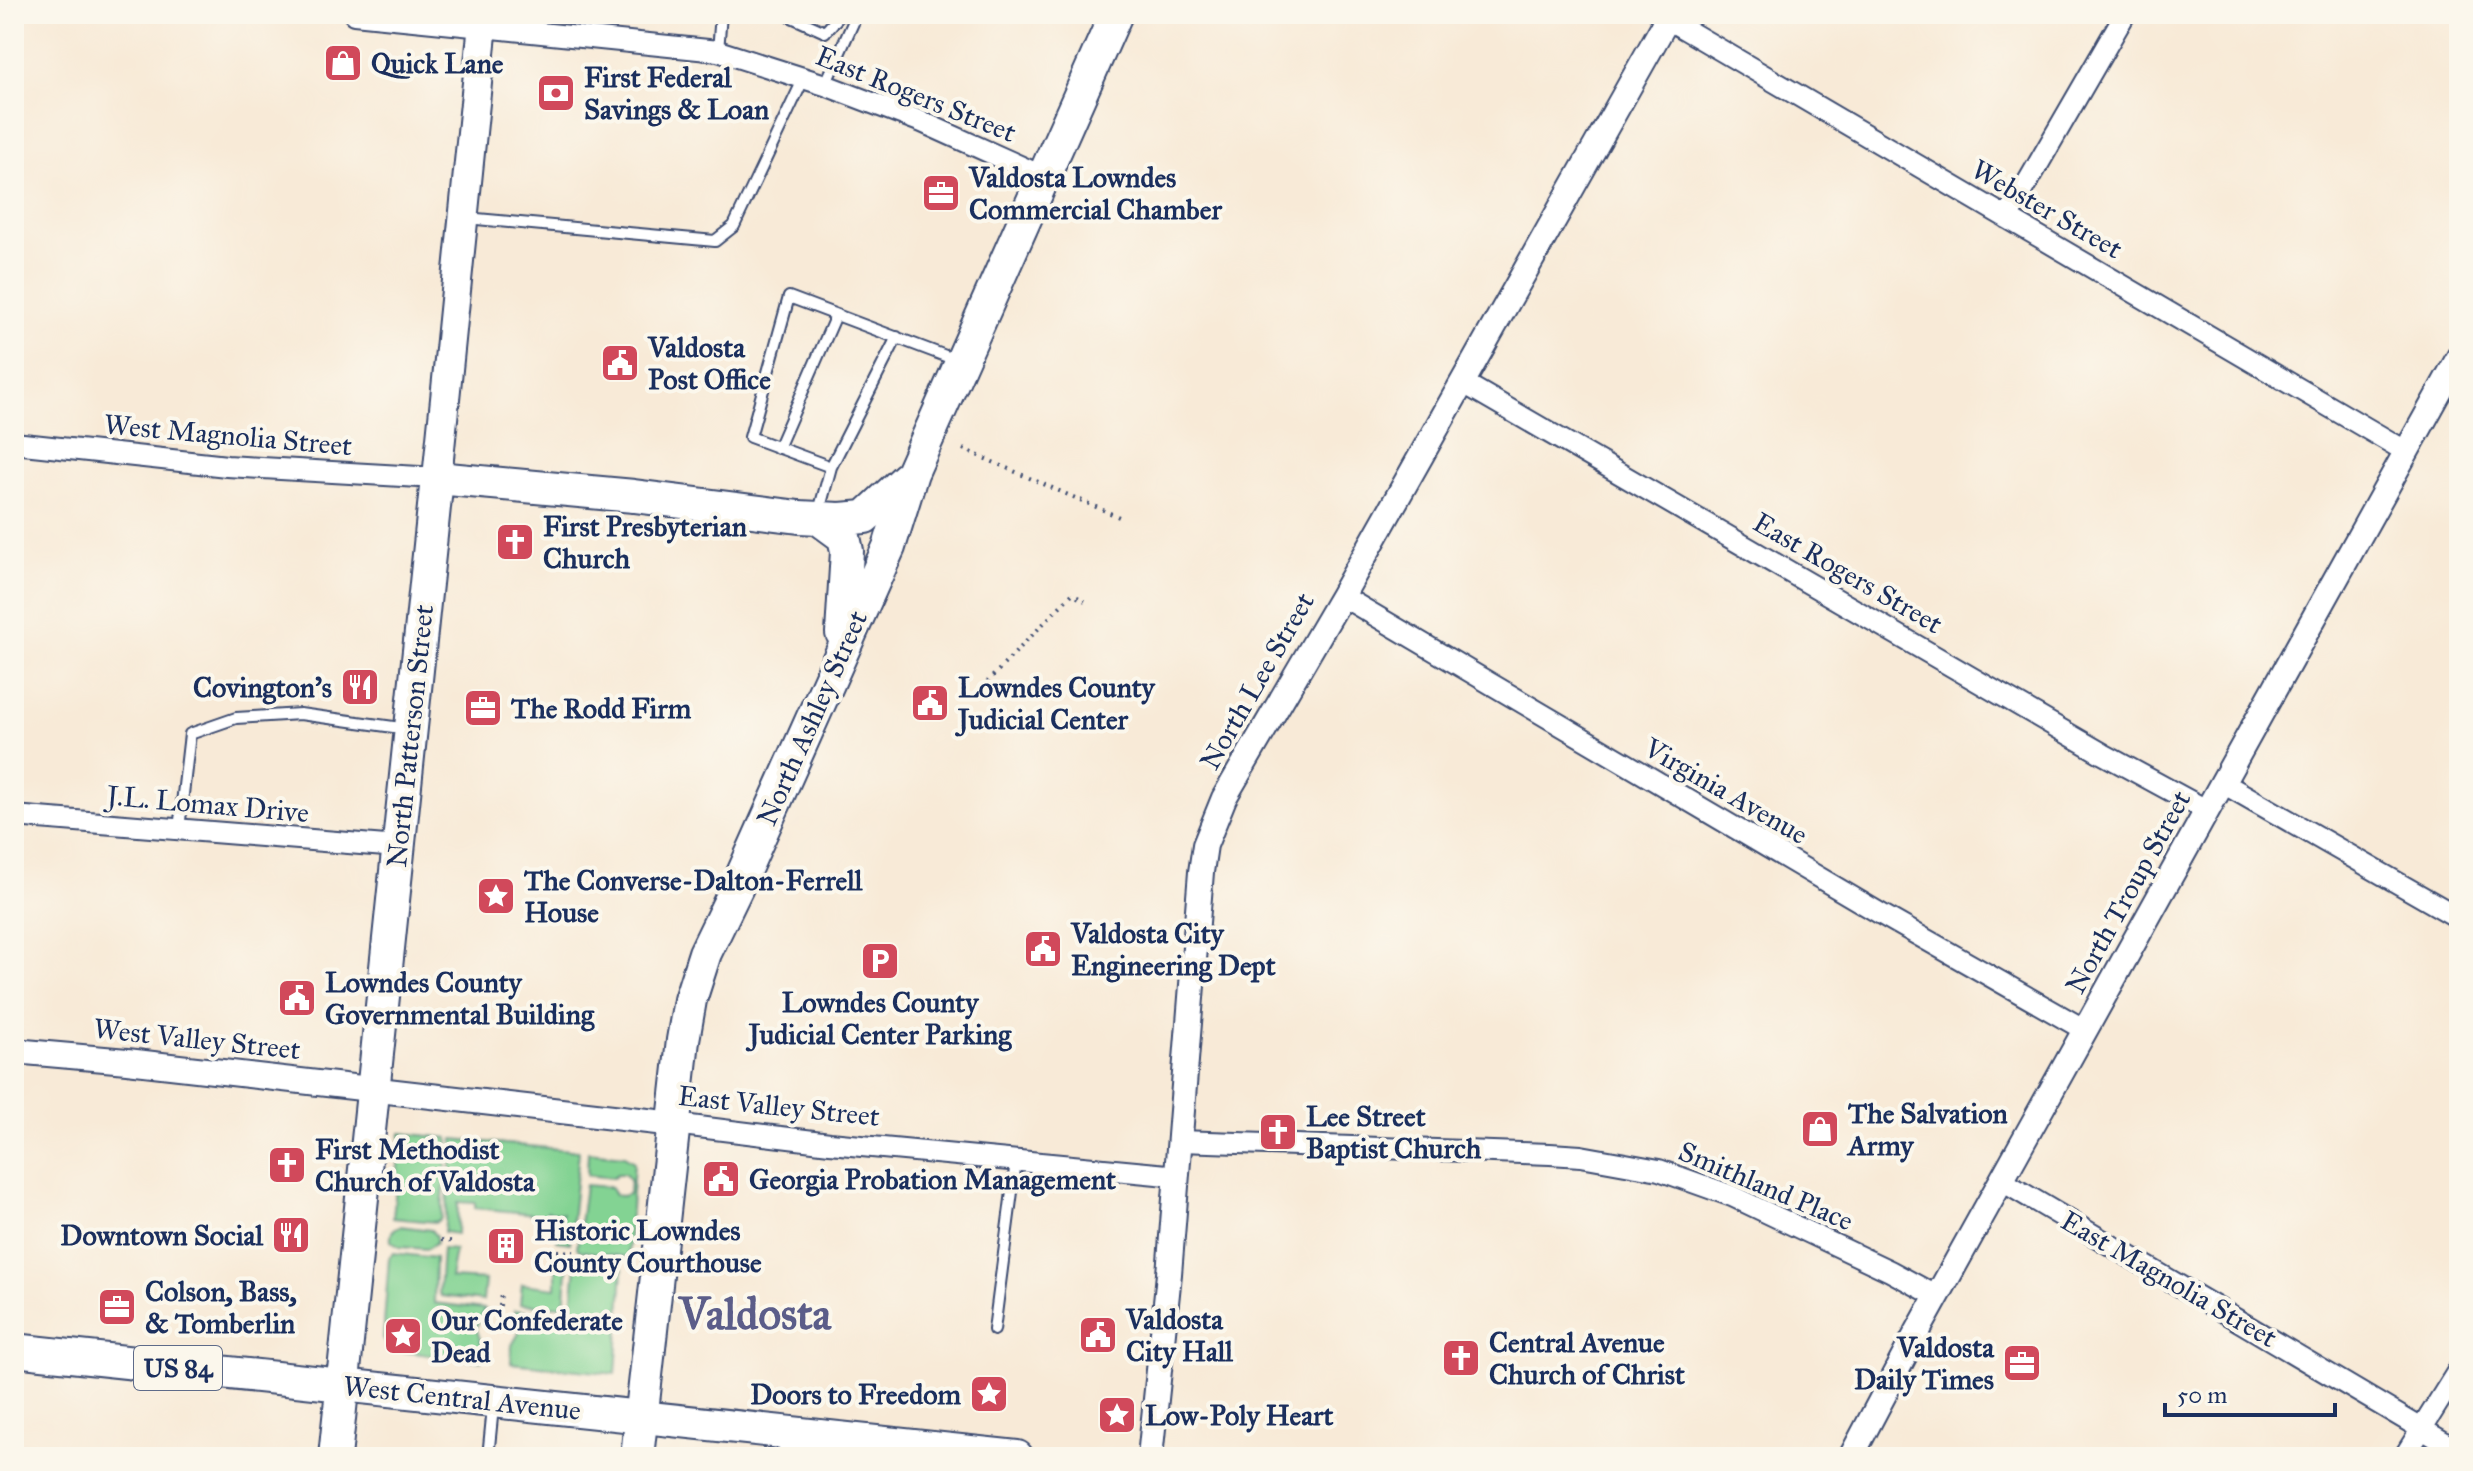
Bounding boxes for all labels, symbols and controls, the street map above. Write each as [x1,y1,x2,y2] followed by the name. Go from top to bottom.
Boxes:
[811,38,1021,150] street label: East Rogers Street
[322,42,364,84] shop icon: Quick Lane
[371,46,504,81] place label: Quick Lane
[584,60,769,127] place label: First Federal Savings & Loan
[535,72,577,114] bank icon: First Federal Savings & Loan
[1965,152,2129,266] street label: Webster Street
[968,160,1222,227] place label: Valdosta Lowndes Commercial Chamber
[920,172,962,214] office icon: Valdosta Lowndes Commercial Chamber
[647,330,771,397] place label: Valdosta Post Office
[599,342,641,384] public building icon: Valdosta Post Office
[102,407,354,463] street label: West Magnolia Street
[1747,505,1949,641] street label: East Rogers Street
[543,509,747,576] place label: First Presbyterian Church
[494,521,536,563] church icon: First Presbyterian Church
[1192,586,1322,776] street label: North Lee Street
[379,603,441,869] street label: North Patterson Street
[749,605,875,831] street label: North Ashley Street
[339,666,381,708] restaurant icon: Covington’s
[193,670,332,705] place label: Covington’s
[954,670,1156,737] place label: Lowndes County Judicial Center
[909,682,951,724] public building icon: Lowndes County Judicial Center
[462,687,504,729] office icon: The Rodd Firm
[511,691,692,726] place label: The Rodd Firm
[1637,730,1814,852] street label: Virginia Avenue
[103,777,310,830] street label: J.L. Lomax Drive
[2058,784,2198,1000] street label: North Troup Street
[524,863,863,930] place label: The Converse-Dalton-Ferrell House
[475,875,517,917] place icon: The Converse-Dalton-Ferrell House
[1070,916,1276,983] place label: Valdosta City Engineering Dept
[1022,928,1064,970] public building icon: Valdosta City Engineering Dept
[859,940,901,982] parking icon: Lowndes County Judicial Center Parking
[325,965,595,1032] place label: Lowndes County Governmental Building
[276,977,318,1019] public building icon: Lowndes County Governmental Building
[745,985,1012,1052] place label: Lowndes County Judicial Center Parking
[92,1011,302,1067] street label: West Valley Street
[676,1078,882,1134] street label: East Valley Street
[1846,1096,2008,1163] place label: The Salvation Army
[1306,1099,1482,1166] place label: Lee Street Baptist Church
[1799,1108,1841,1150] shop icon: The Salvation Army
[1257,1111,1299,1153] church icon: Lee Street Baptist Church
[315,1132,536,1199] place label: First Methodist Church of Valdosta
[1673,1134,1859,1238] street label: Smithland Place
[266,1144,308,1186] church icon: First Methodist Church of Valdosta
[700,1158,742,1200] public building icon: Georgia Probation Management
[749,1162,1116,1197] place label: Georgia Probation Management
[2055,1203,2283,1355] street label: East Magnolia Street
[534,1213,762,1280] place label: Historic Lowndes County Courthouse
[270,1214,312,1256] restaurant icon: Downtown Social
[60,1218,263,1253] place label: Downtown Social
[485,1225,527,1267] building icon: Historic Lowndes County Courthouse
[145,1274,297,1341] place label: Colson, Bass, & Tomberlin
[96,1286,138,1328] office icon: Colson, Bass, & Tomberlin
[677,1287,833,1341] district label: Valdosta
[1125,1302,1233,1369] place label: Valdosta City Hall
[431,1303,623,1370] place label: Our Confederate Dead
[1077,1314,1119,1356] public building icon: Valdosta City Hall
[382,1315,424,1357] place icon: Our Confederate Dead
[1489,1325,1685,1392] place label: Central Avenue Church of Christ
[1854,1330,1995,1397] place label: Valdosta Daily Times
[1440,1337,1482,1379] church icon: Central Avenue Church of Christ
[2001,1342,2043,1384] office icon: Valdosta Daily Times
[134,1346,222,1390] road number: US 84
[2165,1367,2335,1417] scale bar
[341,1368,583,1428] street label: West Central Avenue
[968,1373,1010,1415] place icon: Doors to Freedom
[750,1377,961,1412] place label: Doors to Freedom
[2177,1380,2227,1410] text: 50 m
[1096,1394,1138,1436] place icon: Low-Poly Heart
[1145,1398,1333,1433] place label: Low-Poly Heart

